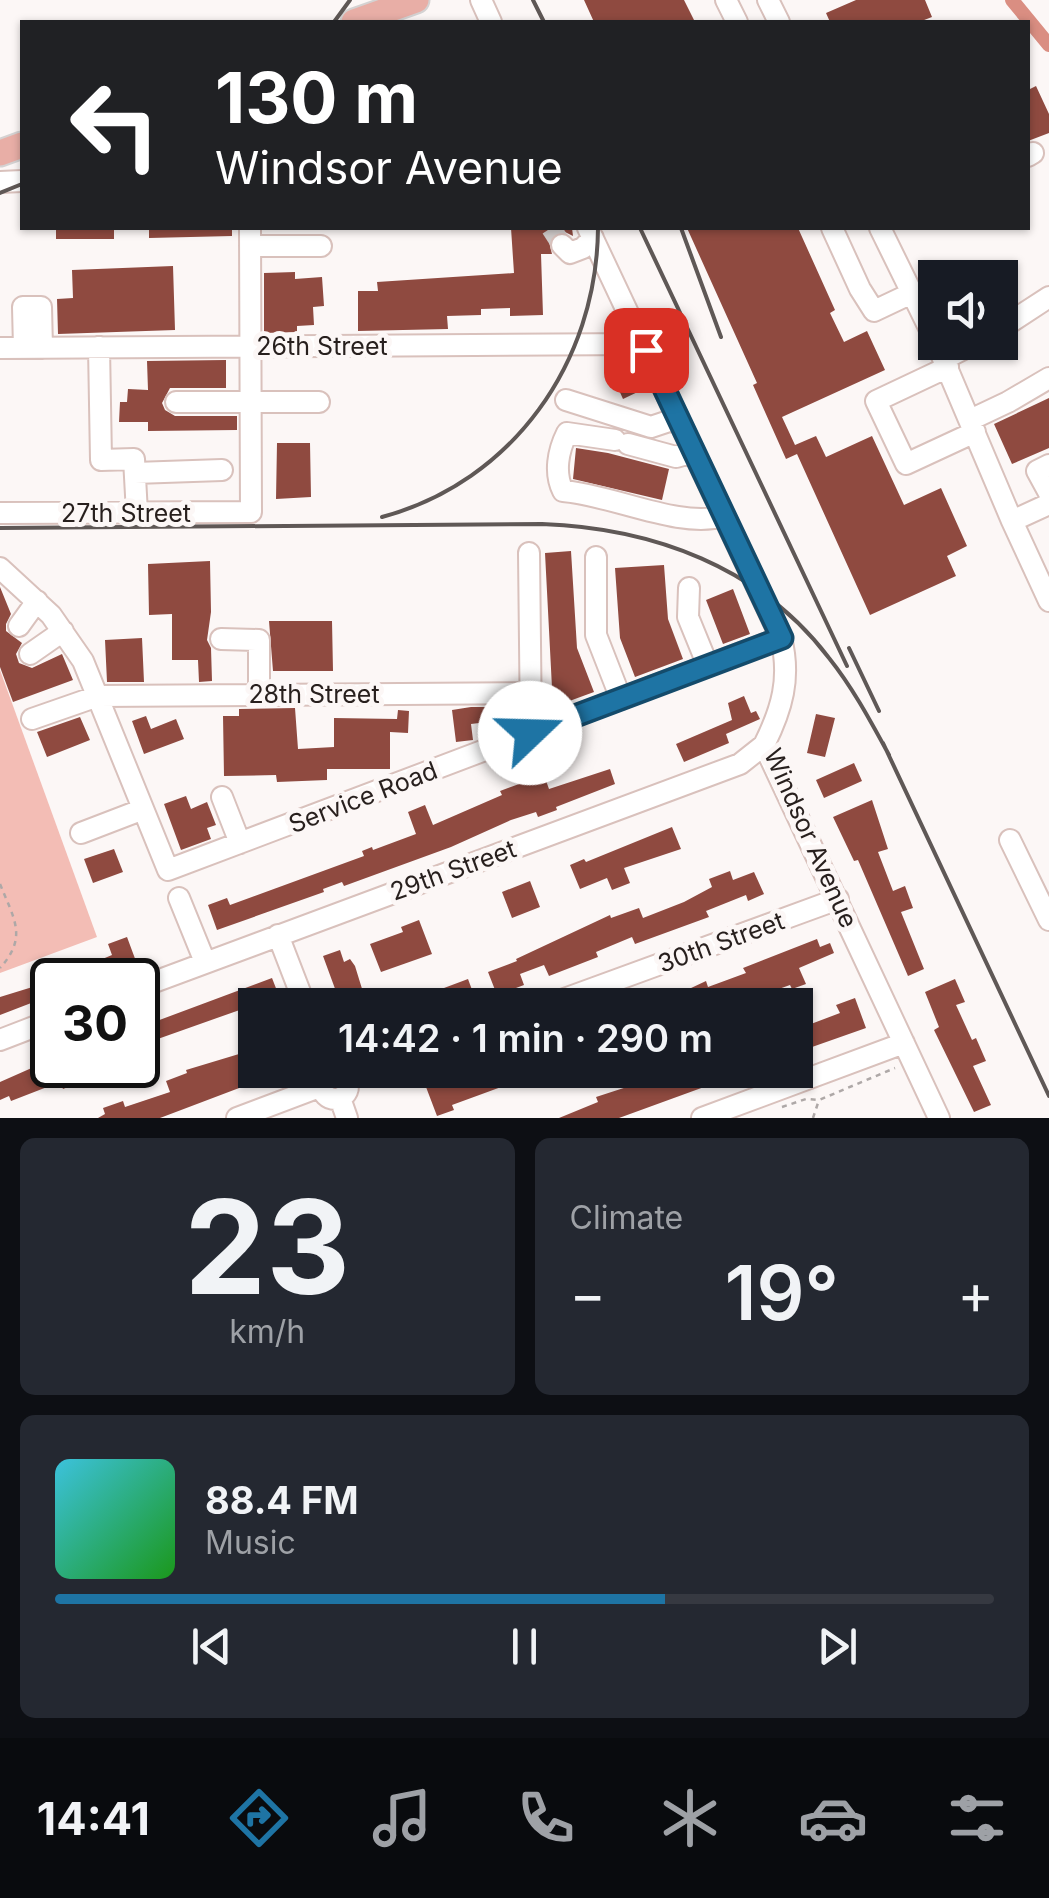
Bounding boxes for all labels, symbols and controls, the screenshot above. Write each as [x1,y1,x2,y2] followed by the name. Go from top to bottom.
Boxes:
[215,55,418,140] text: 130 m
[50,60,180,190] icon: left
[215,140,563,195] text: Windsor Avenue
[918,260,1018,360] map controls
[918,260,1018,360] button: sound
[604,308,689,393] pin
[619,323,674,378] icon: arrive
[256,331,388,361] street label: 26th Street
[61,498,191,528] street label: 27th Street
[248,679,380,709] street label: 28th Street
[478,681,582,785] position arrow
[758,744,864,932] street label: Windsor Avenue
[284,755,442,839] street label: Service Road
[386,833,520,907] street label: 29th Street
[654,905,788,979] street label: 30th Street
[30,958,160,1088] speed limit sign: 30
[338,1015,713,1061] text: 14:42 · 1 min · 290 m
[184,1168,350,1325] text: 23
[570,1198,683,1237] text: Climate
[725,1247,839,1338] text: 19°
[570,1261,606,1327] text: −
[958,1261,994,1327] text: +
[229,1312,305,1351] text: km/h
[205,1477,359,1523] text: 88.4 FM
[205,1523,296,1562] text: Music
[184,1619,239,1674] icon: previous
[497,1619,552,1674] icon: pause
[810,1619,865,1674] icon: next
[224,1783,294,1853] icon: directions
[367,1783,437,1853] icon: music
[511,1783,581,1853] icon: phone
[655,1783,725,1853] icon: climate
[798,1783,868,1853] icon: car
[942,1783,1012,1853] icon: filters
[37,1791,150,1846] text: 14:41

